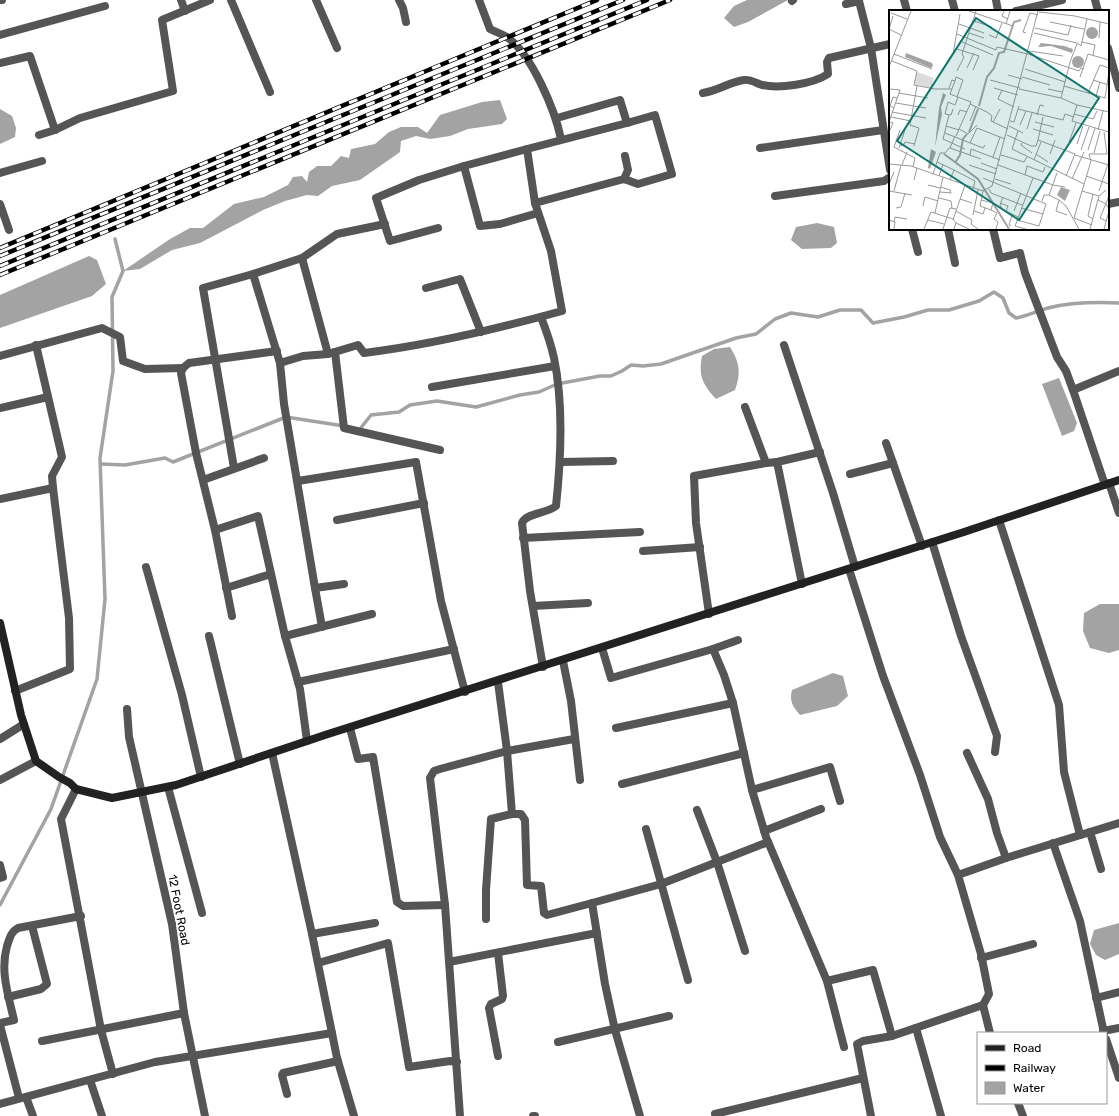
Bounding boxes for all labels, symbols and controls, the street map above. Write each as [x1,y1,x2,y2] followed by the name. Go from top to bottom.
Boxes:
[889,10,1109,230] inset map
[165,873,193,947] street label: 12 Foot Road
[977,1032,1107,1104] legend
[1013,1041,1041,1055] text: Road
[1013,1061,1056,1075] text: Railway
[1013,1081,1045,1095] text: Water

